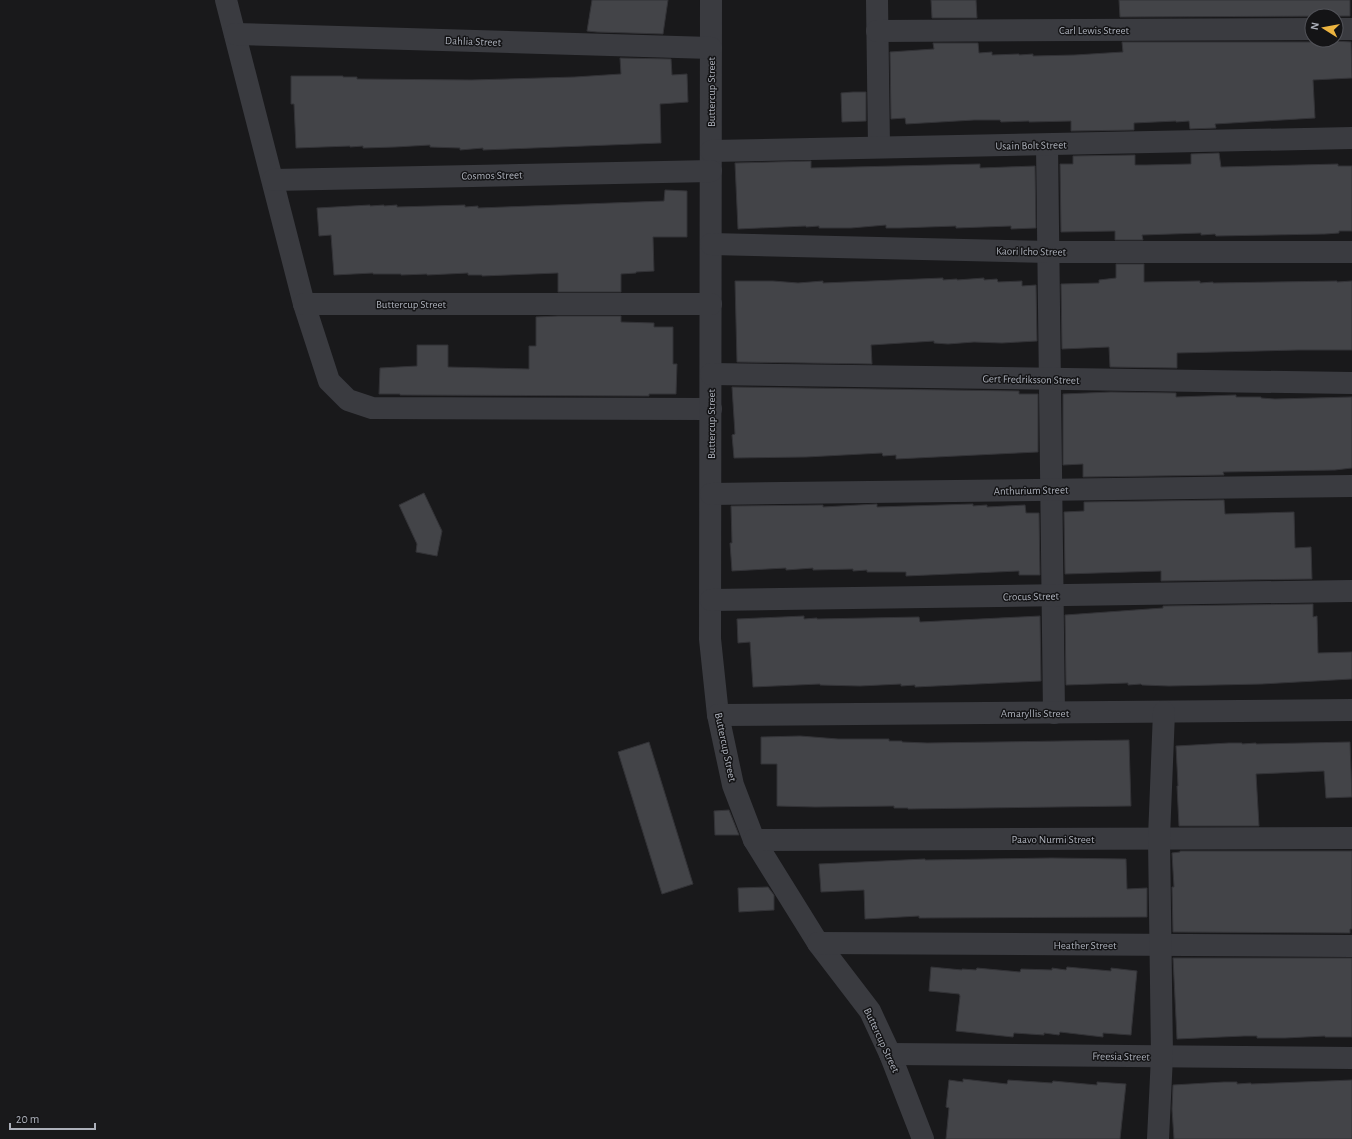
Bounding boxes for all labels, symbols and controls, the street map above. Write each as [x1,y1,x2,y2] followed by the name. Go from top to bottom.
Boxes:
[1304,8,1344,48] north arrow
[1309,21,1321,31] text: N
[1059,25,1130,36] street label: Carl Lewis Street
[445,35,502,48] street label: Dahlia Street
[706,56,717,127] street label: Buttercup Street
[995,139,1067,152] street label: Usain Bolt Street
[461,169,523,182] street label: Cosmos Street
[996,245,1067,258] street label: Kaori Icho Street
[376,299,447,310] street label: Buttercup Street
[982,373,1080,386] street label: Gert Fredriksson Street
[706,388,717,459] street label: Buttercup Street
[993,484,1069,497] street label: Anthurium Street
[1003,591,1060,602] street label: Crocus Street
[1001,708,1070,719] street label: Amaryllis Street
[713,712,738,783] street label: Buttercup Street
[1012,834,1095,845] street label: Paavo Nurmi Street
[1053,940,1117,951] street label: Heather Street
[862,1006,902,1075] street label: Buttercup Street
[1092,1050,1150,1063] street label: Freesia Street
[10,1105,95,1131] scale bar
[16,1113,39,1125] text: 20 m

